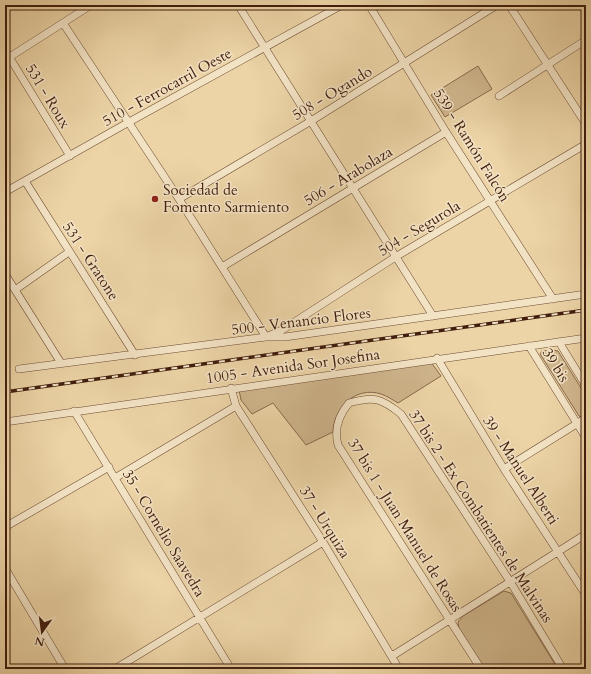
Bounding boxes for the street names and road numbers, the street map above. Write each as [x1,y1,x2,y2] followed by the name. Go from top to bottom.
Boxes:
[99,43,235,131] street label: 510 - Ferrocarril Oeste
[21,60,75,132] street label: 531 - Roux
[288,61,376,125] street label: 508 - Ogando
[429,84,515,206] street label: 539 - Ramón Falcón
[300,141,396,210] street label: 506 - Arabolaza
[374,195,464,260] street label: 504 - Segurola
[58,218,124,304] street label: 531 - Gratone
[230,303,372,339] street label: 500 - Venancio Flores
[205,344,382,388] street label: 1005 - Avenida Sor Josefina
[538,344,574,386] street label: 39 bis
[404,405,558,627] street label: 37 bis 2 - Ex Combatientes de Malvinas
[478,412,564,528] street label: 39 - Manuel Alberti
[343,434,467,616] street label: 37 bis 1 - Juan Manuel de Rosas
[118,465,210,601] street label: 35 - Cornelio Saavedra
[295,482,355,562] street label: 37 - Urquiza

